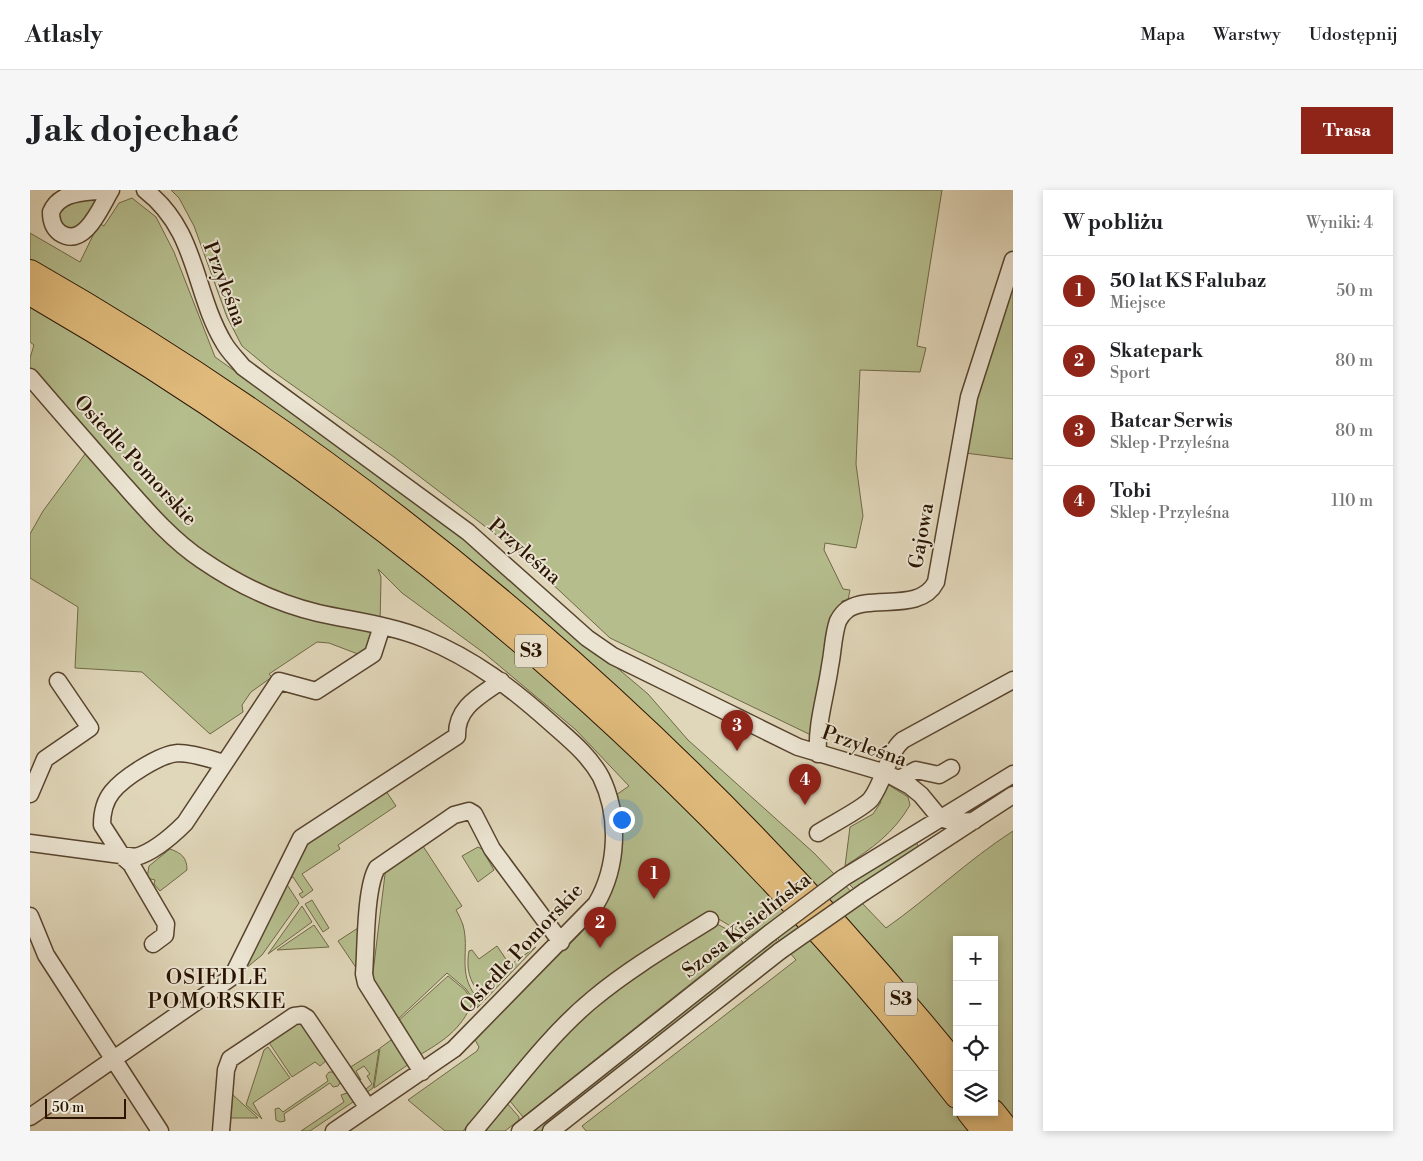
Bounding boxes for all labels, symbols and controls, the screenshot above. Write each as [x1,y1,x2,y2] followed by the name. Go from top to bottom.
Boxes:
[25,20,102,50] text: Atlasly
[1141,23,1185,46] text: Mapa
[1213,23,1281,46] text: Warstwy
[1309,23,1398,46] text: Udostępnij
[1301,107,1393,154] button: Trasa
[30,109,239,152] text: Jak dojechać
[1063,210,1163,236] text: W pobliżu
[1306,213,1373,233] text: Wyniki: 4
[196,238,252,331] street label: Przyleśna
[1110,269,1266,293] text: 50 lat KS Falubaz
[1075,281,1083,301] text: 1
[1336,281,1373,301] text: 50 m
[1110,293,1166,313] text: Miejsce
[1110,339,1203,363] text: Skatepark
[1074,351,1084,371] text: 2
[1335,351,1373,371] text: 80 m
[1110,363,1150,383] text: Sport
[68,391,202,531] street label: Osiedle Pomorskie
[1110,409,1233,433] text: Batcar Serwis
[1074,421,1084,441] text: 3
[1335,421,1373,441] text: 80 m
[1110,433,1230,453] text: Sklep · Przyleśna
[1110,479,1151,503] text: Tobi
[1074,491,1084,511] text: 4
[1331,491,1373,511] text: 110 m
[904,500,940,571] street label: Gajowa
[1110,503,1230,523] text: Sklep · Przyleśna
[482,514,566,591] street label: Przyleśna
[515,634,547,668] road number: S3
[721,710,753,751] pin: 3
[818,721,911,774] street label: Przyleśna
[789,764,821,805] pin: 4
[609,807,635,833] your location
[638,858,670,899] pin: 1
[678,867,817,984] street label: Szosa Kisielińska
[455,879,589,1019] street label: Osiedle Pomorskie
[584,907,616,948] pin: 2
[953,936,998,1116] map controls
[953,936,998,981] button: +
[147,965,287,1015] district label: OSIEDLE POMORSKIE
[953,981,998,1026] button: −
[885,982,917,1016] road number: S3
[953,1026,998,1071] button: locate
[953,1071,998,1116] button: layers
[45,1096,126,1119] scale bar
[52,1099,84,1117] text: 50 m

